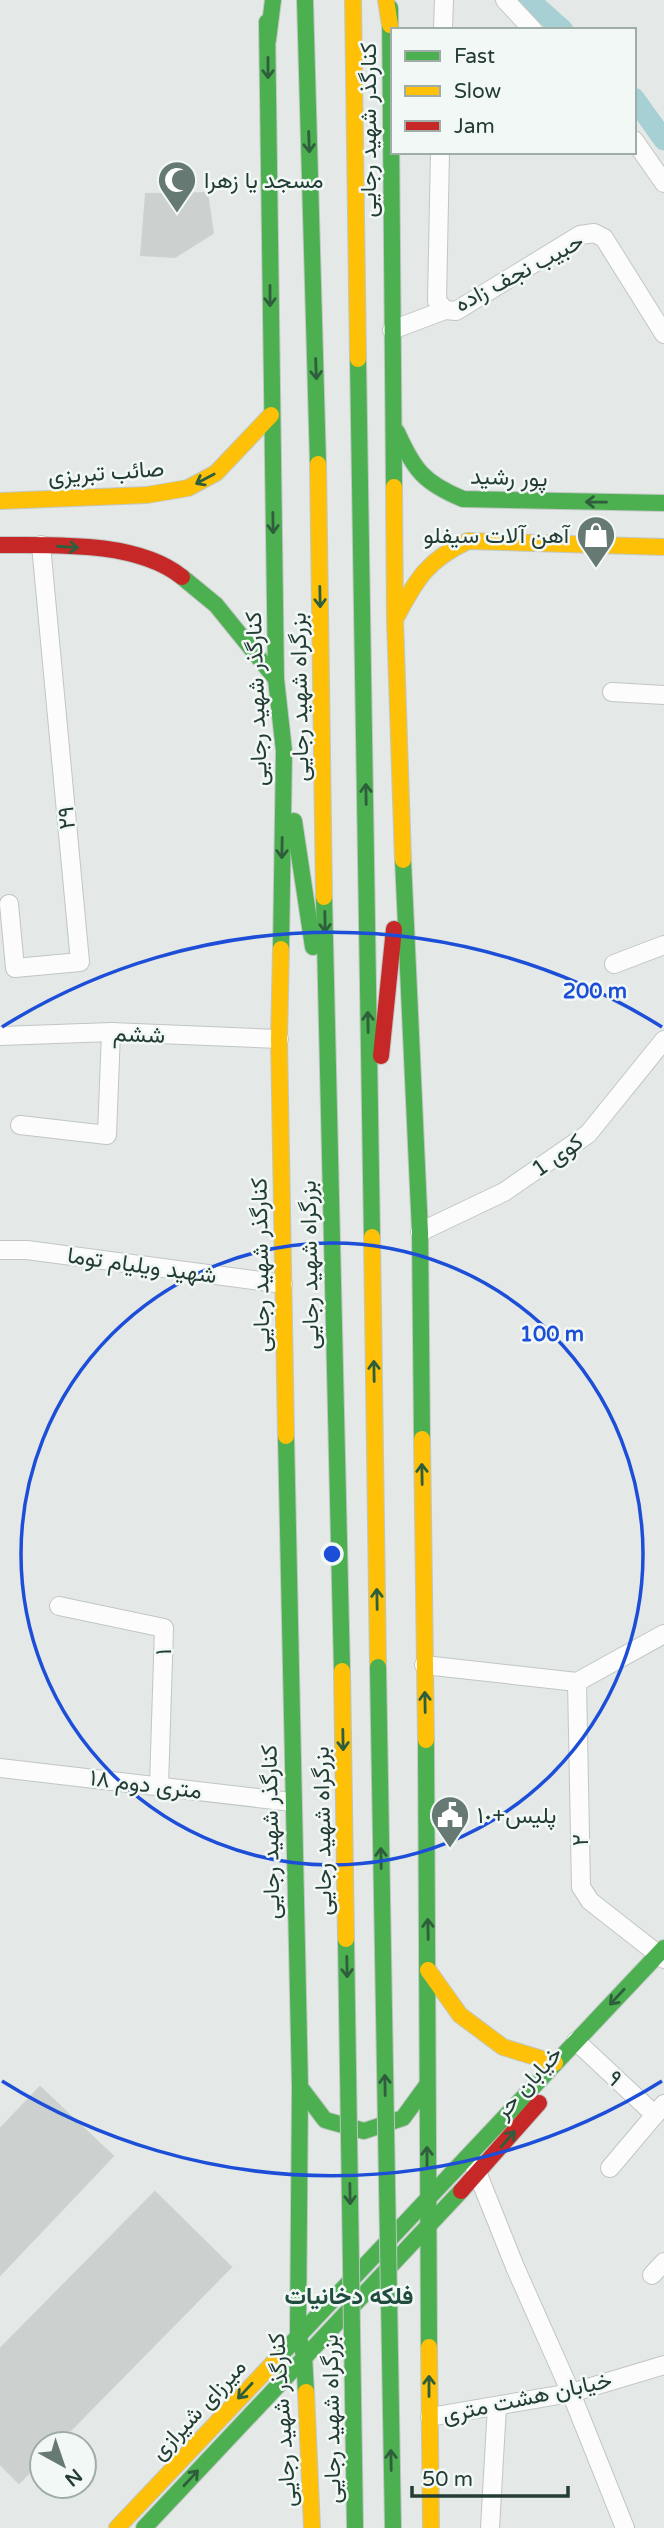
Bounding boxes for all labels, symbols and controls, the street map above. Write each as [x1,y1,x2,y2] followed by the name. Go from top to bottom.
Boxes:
[391,28,636,154] legend
[355,43,383,217] street label: کنارگذر شهید رجایی
[454,44,495,69] text: Fast
[261,56,275,79] one-way arrow
[454,79,502,104] text: Slow
[454,114,495,139] text: Jam
[303,130,316,153] one-way arrow
[156,159,198,214] mosque icon: مسجد یا زهرا
[204,167,323,195] place label: مسجد یا زهرا
[450,227,589,319] street label: حبیب نجف زاده
[263,284,277,307] one-way arrow
[309,357,323,380] one-way arrow
[47,455,165,491] street label: صائب تبریزی
[470,463,548,494] street label: پور رشید
[195,473,216,486] one-way arrow
[585,495,608,508] one-way arrow
[266,511,280,534] one-way arrow
[575,514,617,569] shop icon: آهن آلات سیفلو
[424,522,571,550] place label: آهن آلات سیفلو
[56,540,79,553] one-way arrow
[313,585,327,608] one-way arrow
[240,611,274,787] street label: کنارگذر شهید رجایی
[285,612,315,782] street label: بزرگراه شهید رجایی
[359,783,372,806] one-way arrow
[52,805,82,831] street label: ۲۹
[275,837,289,860] one-way arrow
[318,910,331,933] one-way arrow
[563,979,627,1004] text: 200 m
[362,1010,375,1033] one-way arrow
[112,1020,166,1050] street label: ششم
[526,1128,589,1184] street label: کوی 1
[245,1177,277,1353] street label: کنارگذر شهید رجایی
[295,1180,325,1350] street label: بزرگراه شهید رجایی
[65,1242,218,1290] street label: شهید ویلیام توما
[520,1322,584,1347] text: 100 m
[367,1360,380,1383] one-way arrow
[416,1463,429,1486] one-way arrow
[320,1542,344,1566] centre of rings
[370,1588,384,1611] one-way arrow
[150,1648,178,1656] street label: ۱
[418,1691,432,1714] one-way arrow
[336,1728,350,1751] one-way arrow
[255,1744,287,1920] street label: کنارگذر شهید رجایی
[308,1746,338,1916] street label: بزرگراه شهید رجایی
[88,1764,204,1806] street label: ۱۸ متری دوم
[429,1794,471,1849] public building icon: پلیس+١٠
[477,1802,557,1831] place label: پلیس+١٠
[567,1834,595,1846] street label: ۲
[375,1847,388,1870] one-way arrow
[421,1918,434,1941] one-way arrow
[340,1955,353,1978] one-way arrow
[609,1988,625,2006] one-way arrow
[488,2040,569,2126] street label: خیابان حر
[601,2065,628,2093] street label: ۹
[378,2074,392,2097] one-way arrow
[500,2130,516,2148] one-way arrow
[420,2145,434,2168] one-way arrow
[343,2183,357,2206] one-way arrow
[285,2282,413,2311] district label: فلکه دخانیات
[263,2332,303,2508] street label: کنارگذر شهید رجایی
[317,2334,347,2504] street label: بزرگراه شهید رجایی
[145,2353,253,2466] street label: میرزای شیرازی
[440,2366,614,2430] street label: خیابان هشت متری
[422,2375,436,2398] one-way arrow
[237,2382,254,2399] one-way arrow
[28,2430,98,2500] north arrow
[385,2449,398,2472] one-way arrow
[412,2454,568,2498] scale bar
[60,2464,86,2491] text: N
[422,2467,473,2492] text: 50 m
[182,2470,199,2487] one-way arrow

